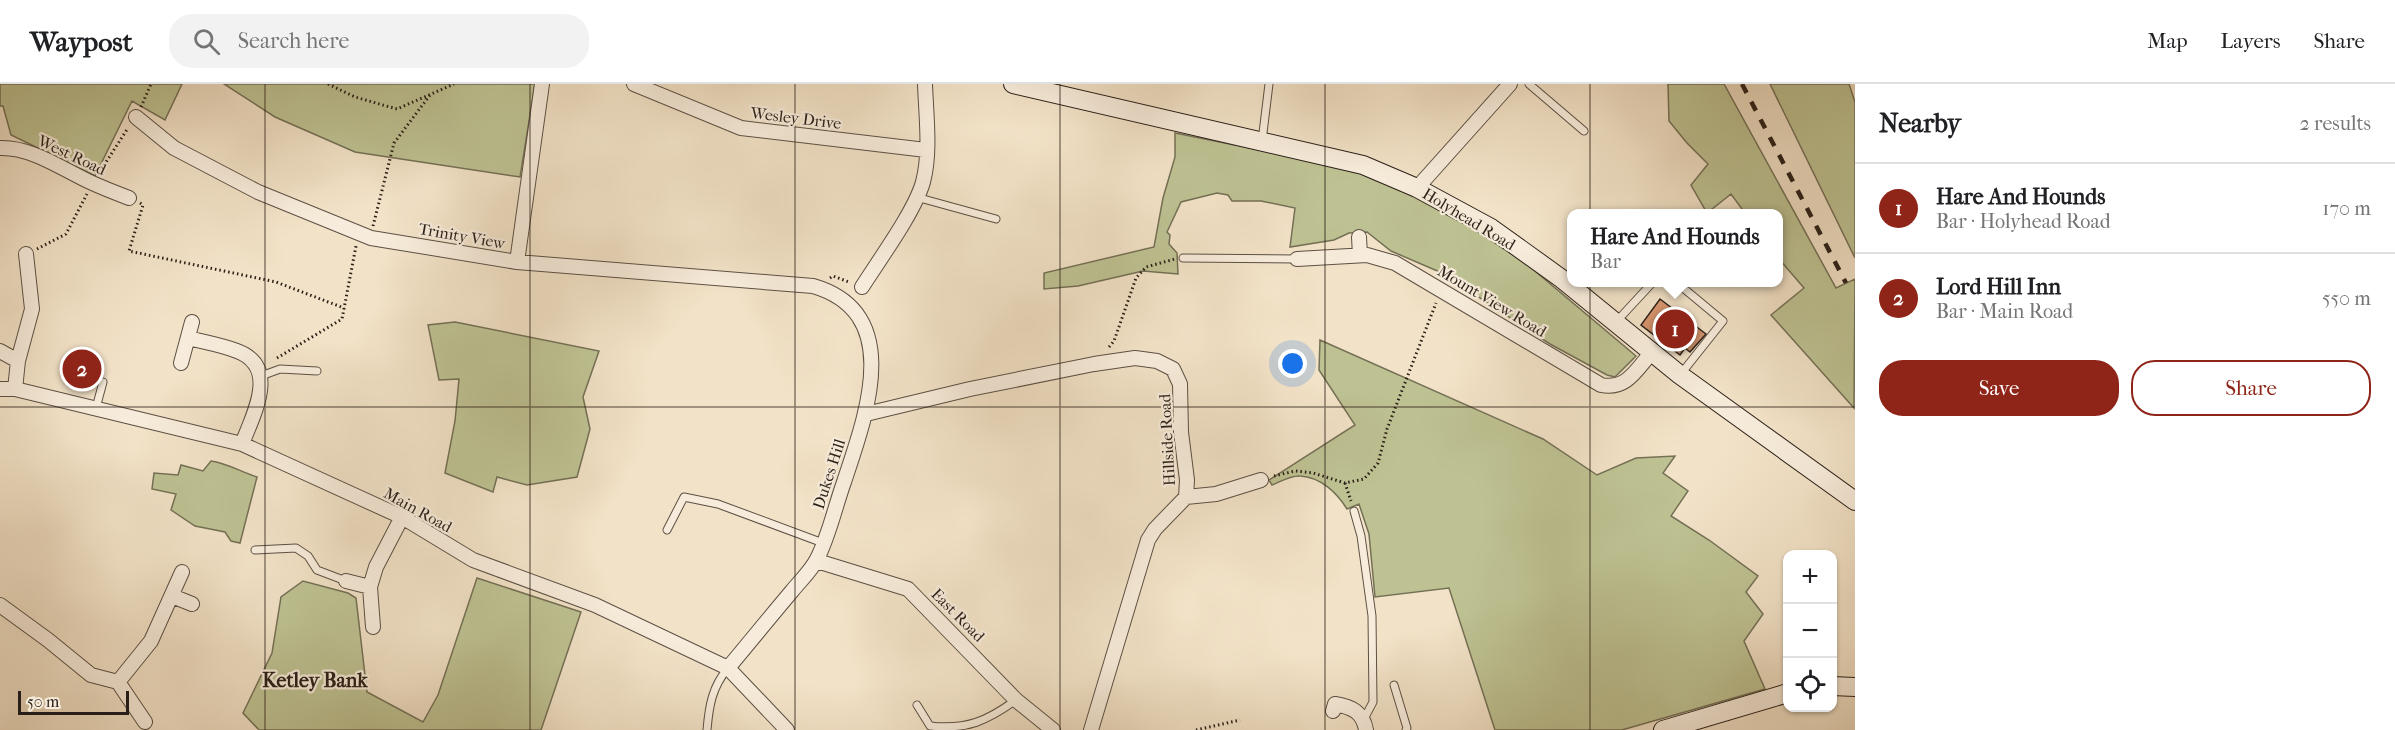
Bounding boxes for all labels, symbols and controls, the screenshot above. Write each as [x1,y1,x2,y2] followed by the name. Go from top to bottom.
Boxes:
[169,14,589,68] search box
[30,25,133,58] text: Waypost
[190,25,223,58] icon: search
[238,28,349,54] text: Search here
[2147,29,2188,53] text: Map
[2221,29,2280,53] text: Layers
[2313,29,2365,53] text: Share
[748,103,843,133] street label: Wesley Drive
[1879,108,1961,139] text: Nearby
[2300,112,2371,135] text: 2 results
[34,130,109,179] street label: West Road
[1419,184,1519,254] street label: Holyhead Road
[1936,184,2105,210] text: Hare And Hounds
[1895,197,1902,220] text: 1
[2322,197,2371,220] text: 170 m
[1567,209,1783,287] popup
[1936,210,2111,233] text: Bar · Holyhead Road
[417,219,508,253] street label: Trinity View
[1590,224,1760,250] text: Hare And Hounds
[1590,250,1621,273] text: Bar
[1434,261,1550,341] street label: Mount View Road
[1936,274,2061,300] text: Lord Hill Inn
[1893,287,1904,310] text: 2
[2322,287,2371,310] text: 550 m
[1936,300,2073,323] text: Bar · Main Road
[1656,306,1694,352] pin: 1
[62,346,101,392] pin: 2
[1278,349,1307,378] your location
[1879,360,2119,416] button: Save
[2131,360,2371,416] button: Share
[1155,393,1179,487] street label: Hillside Road
[809,436,849,512] street label: Dukes Hill
[381,483,456,537] street label: Main Road
[1783,550,1837,712] map controls
[1783,550,1837,604] button: +
[927,584,989,646] street label: East Road
[1783,604,1837,658] button: −
[1783,658,1837,712] button: locate
[262,669,368,692] district label: Ketley Bank
[18,688,129,716] scale bar
[27,692,59,711] text: 50 m

